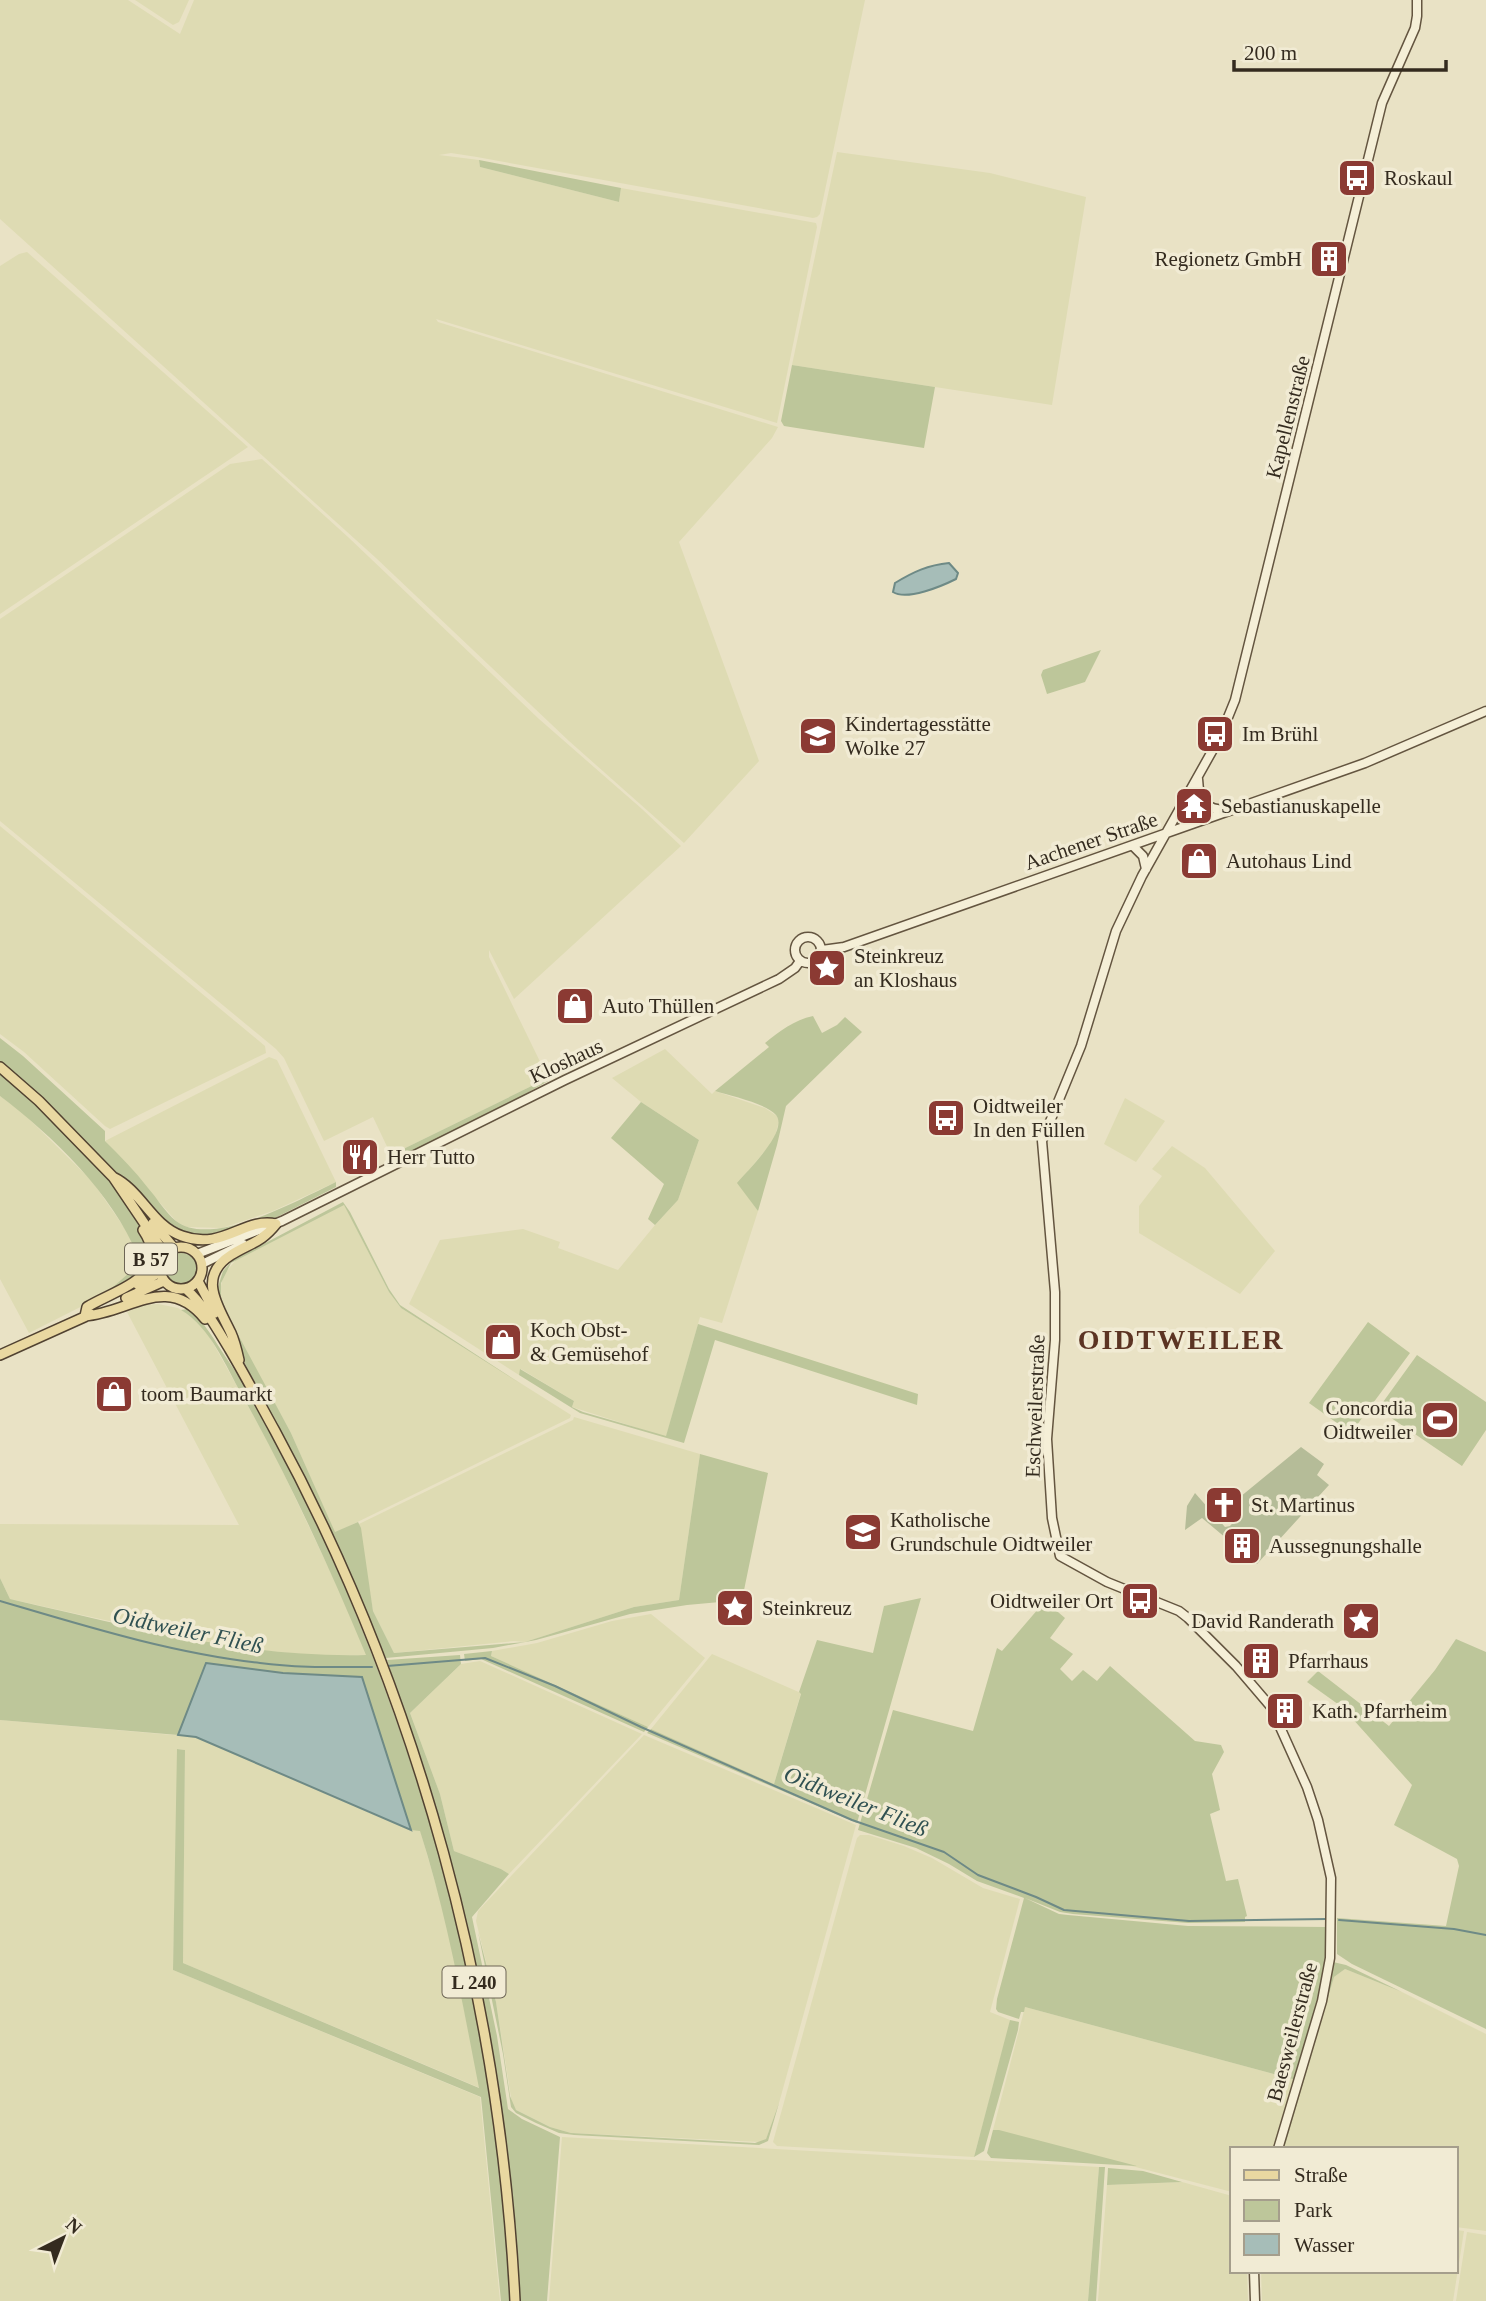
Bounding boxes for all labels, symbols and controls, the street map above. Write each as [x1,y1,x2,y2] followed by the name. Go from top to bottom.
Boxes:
[1234,28,1446,72] scale bar
[1244,41,1297,65] text: 200 m
[1336,157,1378,199] bus stop icon: Roskaul
[1384,166,1453,190] place label: Roskaul
[1308,238,1350,280] building icon: Regionetz GmbH
[1154,247,1302,271] place label: Regionetz GmbH
[1261,353,1315,481] street label: Kapellenstraße
[845,712,991,760] place label: Kindertagesstätte Wolke 27
[1194,713,1236,755] bus stop icon: Im Brühl
[797,715,839,757] school or university icon: Kindertagesstätte Wolke 27
[1242,722,1319,746] place label: Im Brühl
[1173,785,1215,827] temple icon: Sebastianuskapelle
[1221,794,1381,818] place label: Sebastianuskapelle
[1021,807,1161,875] street label: Aachener Straße
[1178,840,1220,882] shop icon: Autohaus Lind
[1226,849,1352,873] place label: Autohaus Lind
[854,944,957,992] place label: Steinkreuz an Kloshaus
[806,947,848,989] place icon: Steinkreuz an Kloshaus
[554,985,596,1027] shop icon: Auto Thüllen
[602,994,715,1018] place label: Auto Thüllen
[526,1034,606,1088] street label: Kloshaus
[973,1094,1085,1142] place label: Oidtweiler In den Füllen
[925,1097,967,1139] bus stop icon: Oidtweiler In den Füllen
[339,1136,381,1178] restaurant icon: Herr Tutto
[387,1145,475,1169] place label: Herr Tutto
[125,1244,177,1274] road number: B 57
[530,1318,648,1366] place label: Koch Obst- & Gemüsehof
[482,1321,524,1363] shop icon: Koch Obst- & Gemüsehof
[1078,1324,1284,1355] district label: OIDTWEILER
[1021,1334,1049,1478] street label: Eschweilerstraße
[93,1373,135,1415] shop icon: toom Baumarkt
[141,1382,272,1406] place label: toom Baumarkt
[1323,1396,1414,1444] place label: Concordia Oidtweiler
[1419,1399,1461,1441] sports icon: Concordia Oidtweiler
[1203,1484,1245,1526] church icon: St. Martinus
[1251,1493,1355,1517] place label: St. Martinus
[890,1508,1092,1556] place label: Katholische Grundschule Oidtweiler
[842,1511,884,1553] school or university icon: Katholische Grundschule Oidtweiler
[1221,1525,1263,1567] building icon: Aussegnungshalle
[1269,1534,1422,1558] place label: Aussegnungshalle
[1119,1580,1161,1622] bus stop icon: Oidtweiler Ort
[714,1587,756,1629] place icon: Steinkreuz
[990,1589,1113,1613] place label: Oidtweiler Ort
[762,1596,852,1620] place label: Steinkreuz
[1340,1600,1382,1642] place icon: David Randerath
[111,1602,266,1659] water label: Oidtweiler Fließ
[1191,1609,1334,1633] place label: David Randerath
[1240,1640,1282,1682] building icon: Pfarrhaus
[1288,1649,1368,1673] place label: Pfarrhaus
[1264,1690,1306,1732] building icon: Kath. Pfarrheim
[1312,1699,1447,1723] place label: Kath. Pfarrheim
[780,1761,932,1842] water label: Oidtweiler Fließ
[1262,1960,1322,2104] street label: Baesweilerstraße
[442,1966,505,1998] road number: L 240
[1230,2147,1458,2273] legend
[1294,2163,1348,2187] text: Straße
[1294,2198,1333,2222] text: Park
[28,2203,98,2273] north arrow
[62,2213,86,2238] text: N
[1294,2233,1354,2257] text: Wasser

